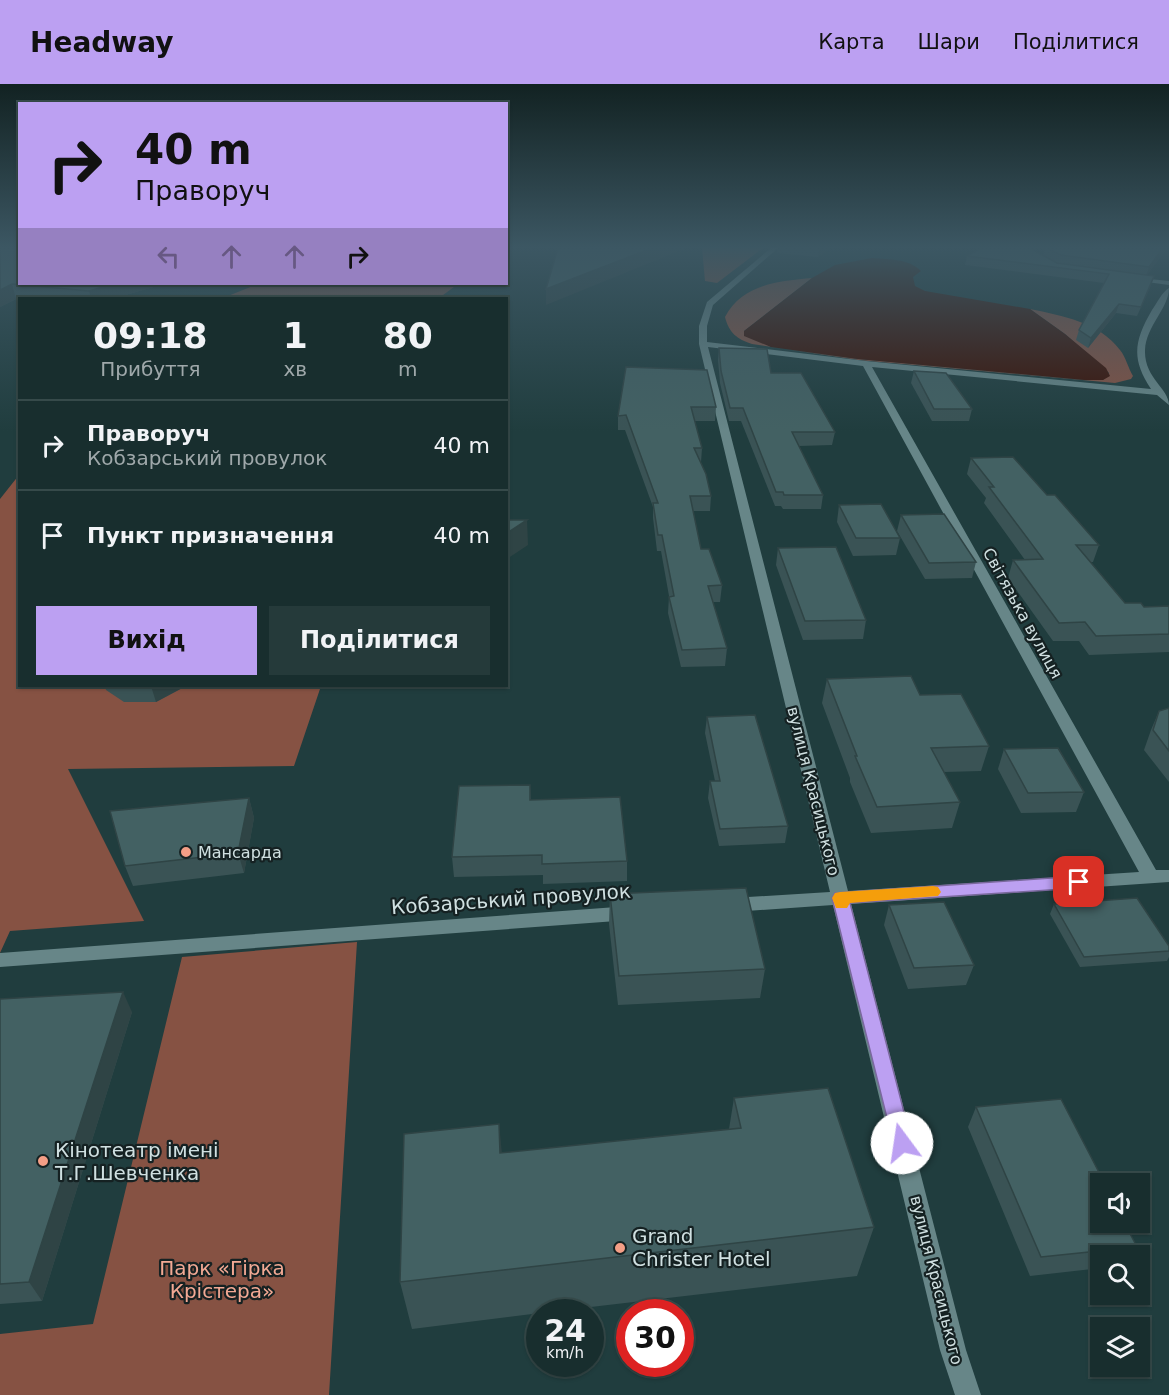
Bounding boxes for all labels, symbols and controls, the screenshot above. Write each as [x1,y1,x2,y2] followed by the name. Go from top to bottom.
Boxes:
[30,26,174,59] text: Headway
[818,30,885,54] text: Карта
[918,30,980,54] text: Шари
[1013,30,1139,54] text: Поділитися
[135,125,252,174] text: 40 m
[36,126,114,204] icon: right
[135,175,271,206] text: Праворуч
[152,240,185,273] icon: left
[215,240,248,273] icon: ahead
[278,240,311,273] icon: ahead
[341,240,374,273] icon: right
[93,315,208,356] text: 09:18
[283,315,308,356] text: 1
[383,315,433,356] text: 80
[100,357,200,381] text: Прибуття
[283,357,307,381] text: хв
[398,357,418,381] text: m
[87,421,210,446] text: Праворуч
[36,429,69,462] icon: right
[434,433,490,458] text: 40 m
[87,446,327,470] text: Кобзарський провулок
[36,519,69,552] icon: arrive
[87,523,334,548] text: Пункт призначення
[434,523,490,548] text: 40 m
[979,545,1066,682] street label: Світязька вулиця
[36,606,257,675] button: Вихід
[269,606,490,675] button: Поділитися
[783,705,844,878] street label: вулиця Красицького
[198,843,282,862] place label: Мансарда
[179,845,193,859] marker: Мансарда
[1053,856,1104,907] pin
[1062,865,1095,898] icon: arrive
[390,879,632,919] street label: Кобзарський провулок
[870,1111,934,1175] position arrow
[54,1138,219,1185] place label: Кінотеатр імені Т.Г.Шевченка
[36,1154,50,1168] marker: Кінотеатр імені Т.Г.Шевченка
[1090,1173,1150,1377] map controls
[1090,1173,1150,1233] button: sound
[906,1194,967,1367] street label: вулиця Красицького
[632,1224,771,1271] place label: Grand Christer Hotel
[613,1241,627,1255] marker: Grand Christer Hotel
[1090,1245,1150,1305] button: search
[159,1256,285,1303] park label: Парк «Гірка Крістера»
[616,1299,694,1377] speed limit sign: 30
[544,1313,586,1348] text: 24
[1090,1317,1150,1377] button: layers
[546,1344,584,1362] text: km/h

